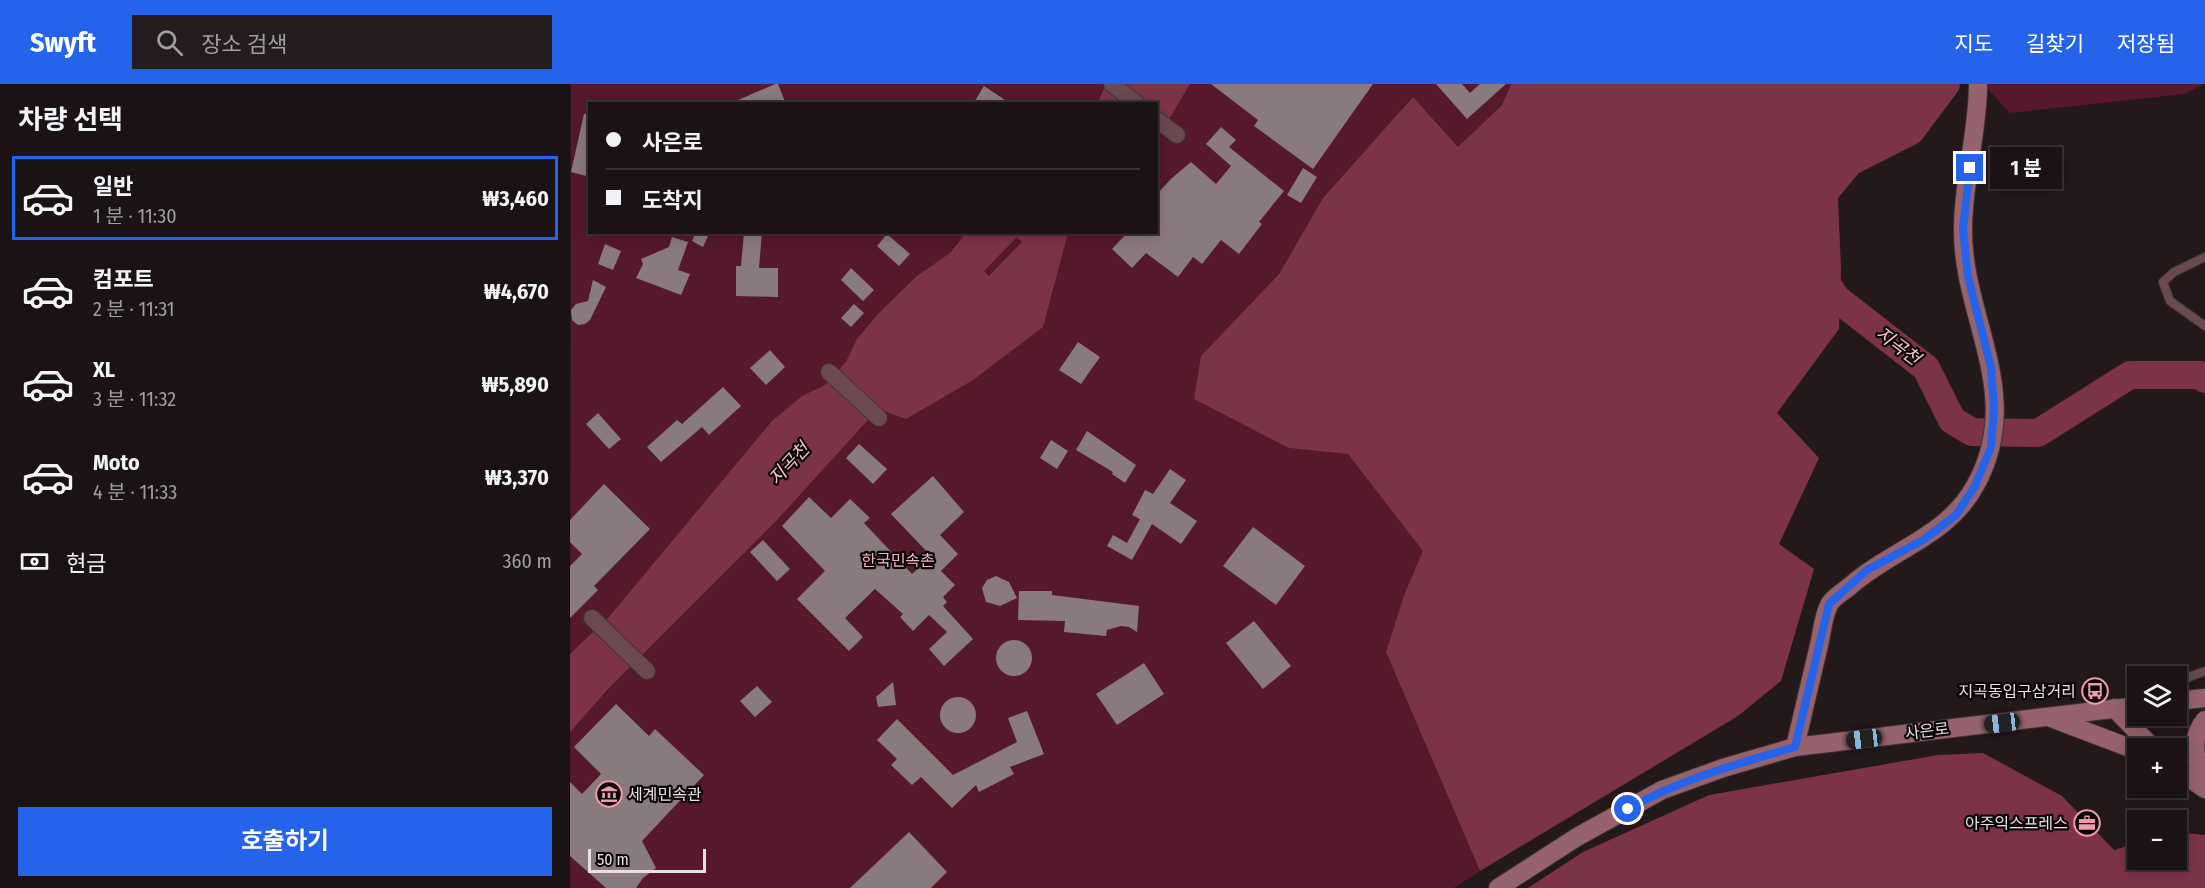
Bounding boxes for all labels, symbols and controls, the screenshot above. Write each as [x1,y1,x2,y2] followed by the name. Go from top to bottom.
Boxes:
[132,15,552,69] search box
[30,26,96,59] text: Swyft
[153,26,186,59] icon: search
[201,31,287,58] text: 장소 검색
[1954,31,1993,57] text: 지도
[2026,31,2084,57] text: 길찾기
[2117,31,2175,57] text: 저장됨
[18,104,123,136] text: 차량 선택
[642,129,703,156] text: 사은로
[1991,147,2063,189] callout: 1 분
[1956,154,1983,181] route end
[2010,156,2042,180] text: 1 분
[21,171,75,225] icon: car
[93,173,133,200] text: 일반
[482,185,549,212] text: ₩3,460
[642,187,703,214] text: 도착지
[93,204,177,228] text: 1 분 · 11:30
[21,264,75,318] icon: car
[93,266,154,293] text: 컴포트
[484,278,549,305] text: ₩4,670
[93,297,175,321] text: 2 분 · 11:31
[1872,322,1926,371] water label: 지곡천
[93,356,115,383] text: XL
[21,357,75,411] icon: car
[481,371,549,398] text: ₩5,890
[93,387,176,411] text: 3 분 · 11:32
[764,437,816,490] water label: 지곡천
[93,449,140,476] text: Moto
[21,450,75,504] icon: car
[485,464,549,491] text: ₩3,370
[93,480,177,504] text: 4 분 · 11:33
[18,545,51,578] icon: cash
[503,549,552,573] text: 360 m
[66,550,106,577] text: 현금
[861,551,935,570] park label: 한국민속촌
[2127,666,2187,870] map controls
[2127,666,2187,726] button: layers
[2080,676,2110,706] bus stop icon: 지곡동입구삼거리
[1958,682,2076,701] place label: 지곡동입구삼거리
[1983,712,2021,734] car
[1904,719,1950,743] street label: 사은로
[1845,728,1883,750] car
[2127,738,2187,798] button: +
[594,779,624,809] museum icon: 세계민속관
[628,785,702,804] place label: 세계민속관
[1614,795,1641,822] route start
[18,807,552,876] button: 호출하기
[2072,808,2102,838] office icon: 아주익스프레스
[2127,810,2187,870] button: −
[1965,814,2068,833] place label: 아주익스프레스
[588,846,706,874] scale bar
[597,850,629,869] text: 50 m

